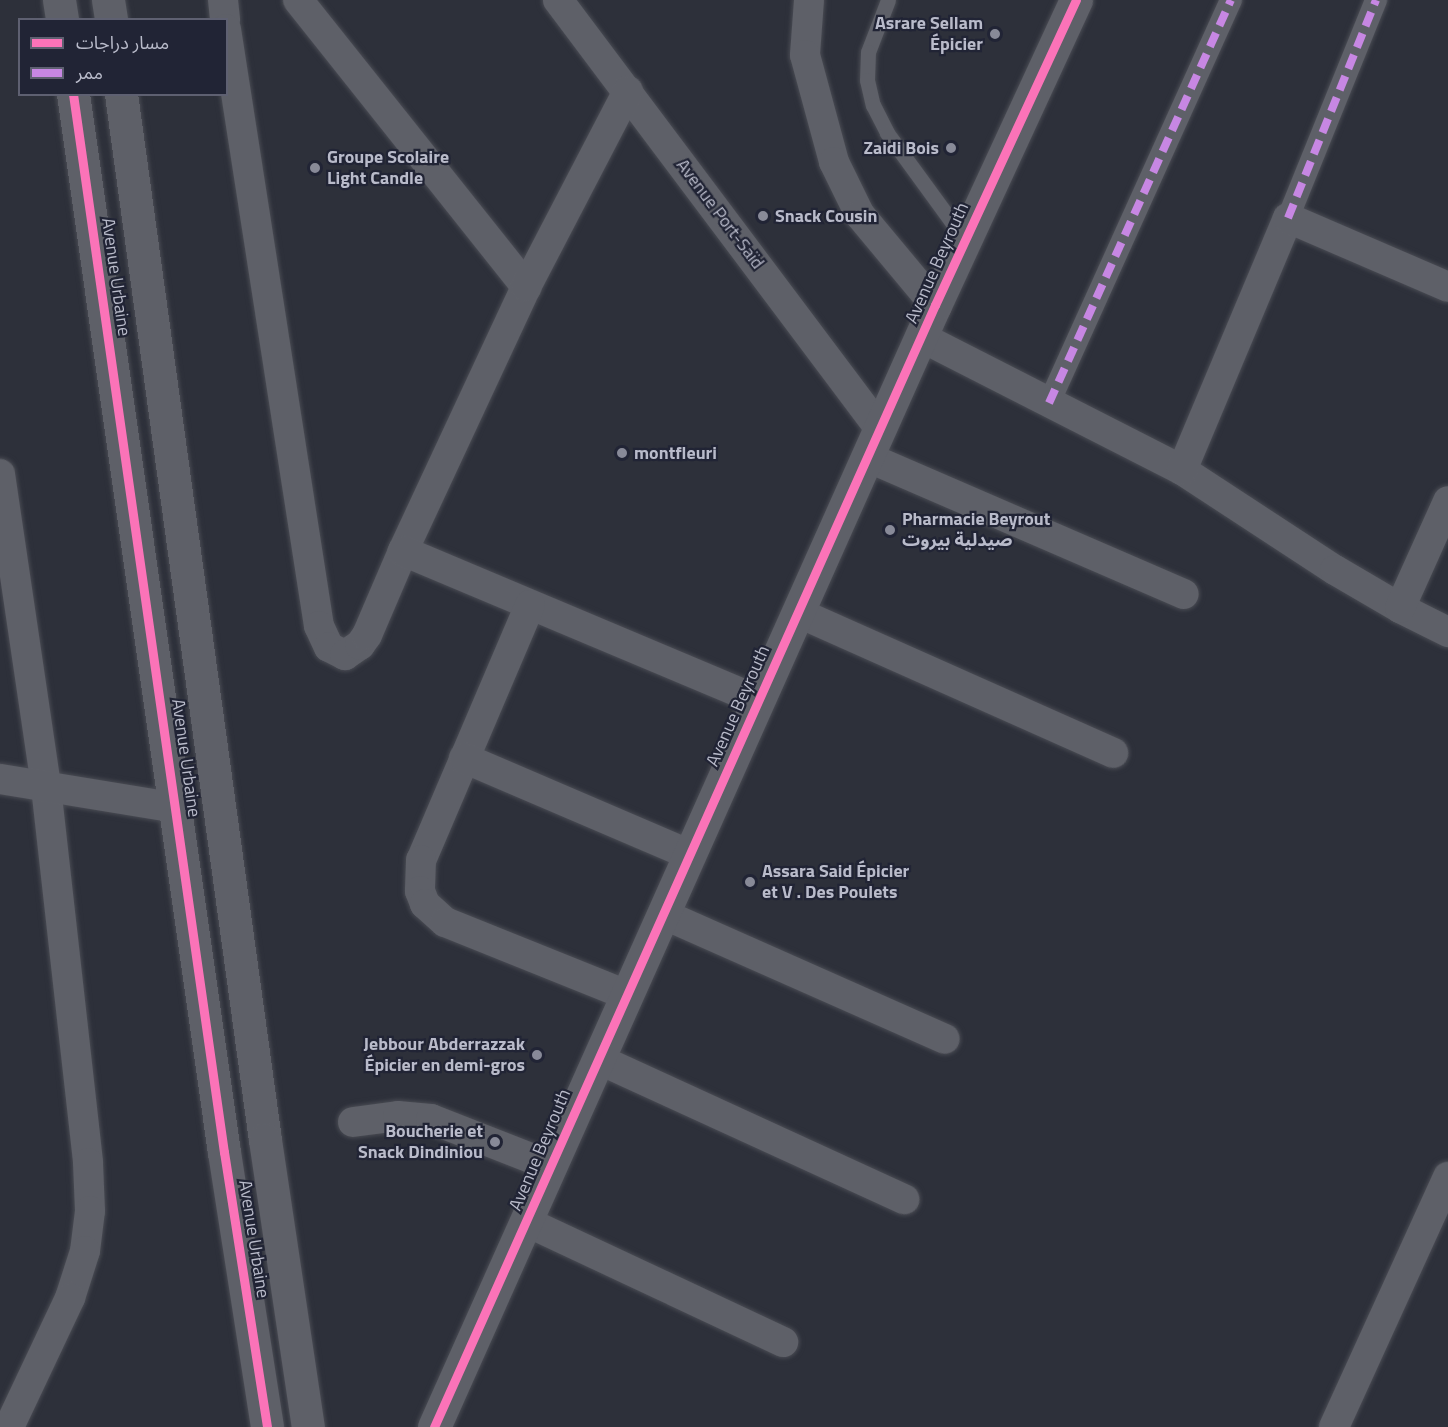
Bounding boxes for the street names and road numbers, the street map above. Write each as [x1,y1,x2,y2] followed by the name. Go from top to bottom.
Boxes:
[672,155,768,273] street label: Avenue Port-Saïd
[901,199,973,327] street label: Avenue Beyrouth
[97,216,135,338] street label: Avenue Urbaine
[702,642,774,770] street label: Avenue Beyrouth
[167,697,205,819] street label: Avenue Urbaine
[505,1086,575,1214] street label: Avenue Beyrouth
[234,1178,274,1300] street label: Avenue Urbaine

